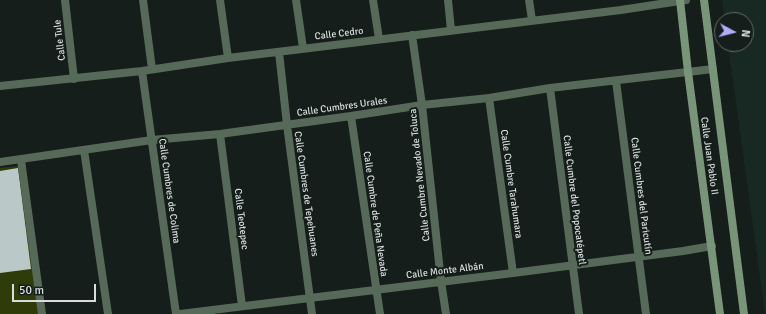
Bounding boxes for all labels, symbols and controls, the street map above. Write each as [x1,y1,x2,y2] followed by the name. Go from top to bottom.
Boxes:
[714,12,754,52] north arrow
[52,19,68,61] street label: Calle Tule
[314,25,364,43] street label: Calle Cedro
[738,29,752,38] text: N
[296,95,388,119] street label: Calle Cumbres Urales
[407,108,433,242] street label: Calle Cumbre Nevado de Toluca
[698,116,720,196] street label: Calle Juan Pablo II
[497,129,525,239] street label: Calle Cumbre Tarahumara
[291,131,321,257] street label: Calle Cumbres de Tepehuanes
[560,134,588,266] street label: Calle Cumbre del Popocatépetl
[628,137,654,255] street label: Calle Cumbres del Paricutín
[156,138,182,244] street label: Calle Cumbres de Colima
[360,151,390,277] street label: Calle Cumbre de Peña Nevada
[231,188,251,250] street label: Calle Teotepec
[406,260,484,282] street label: Calle Monte Albán
[14,276,98,302] scale bar
[19,283,44,298] text: 50 m

